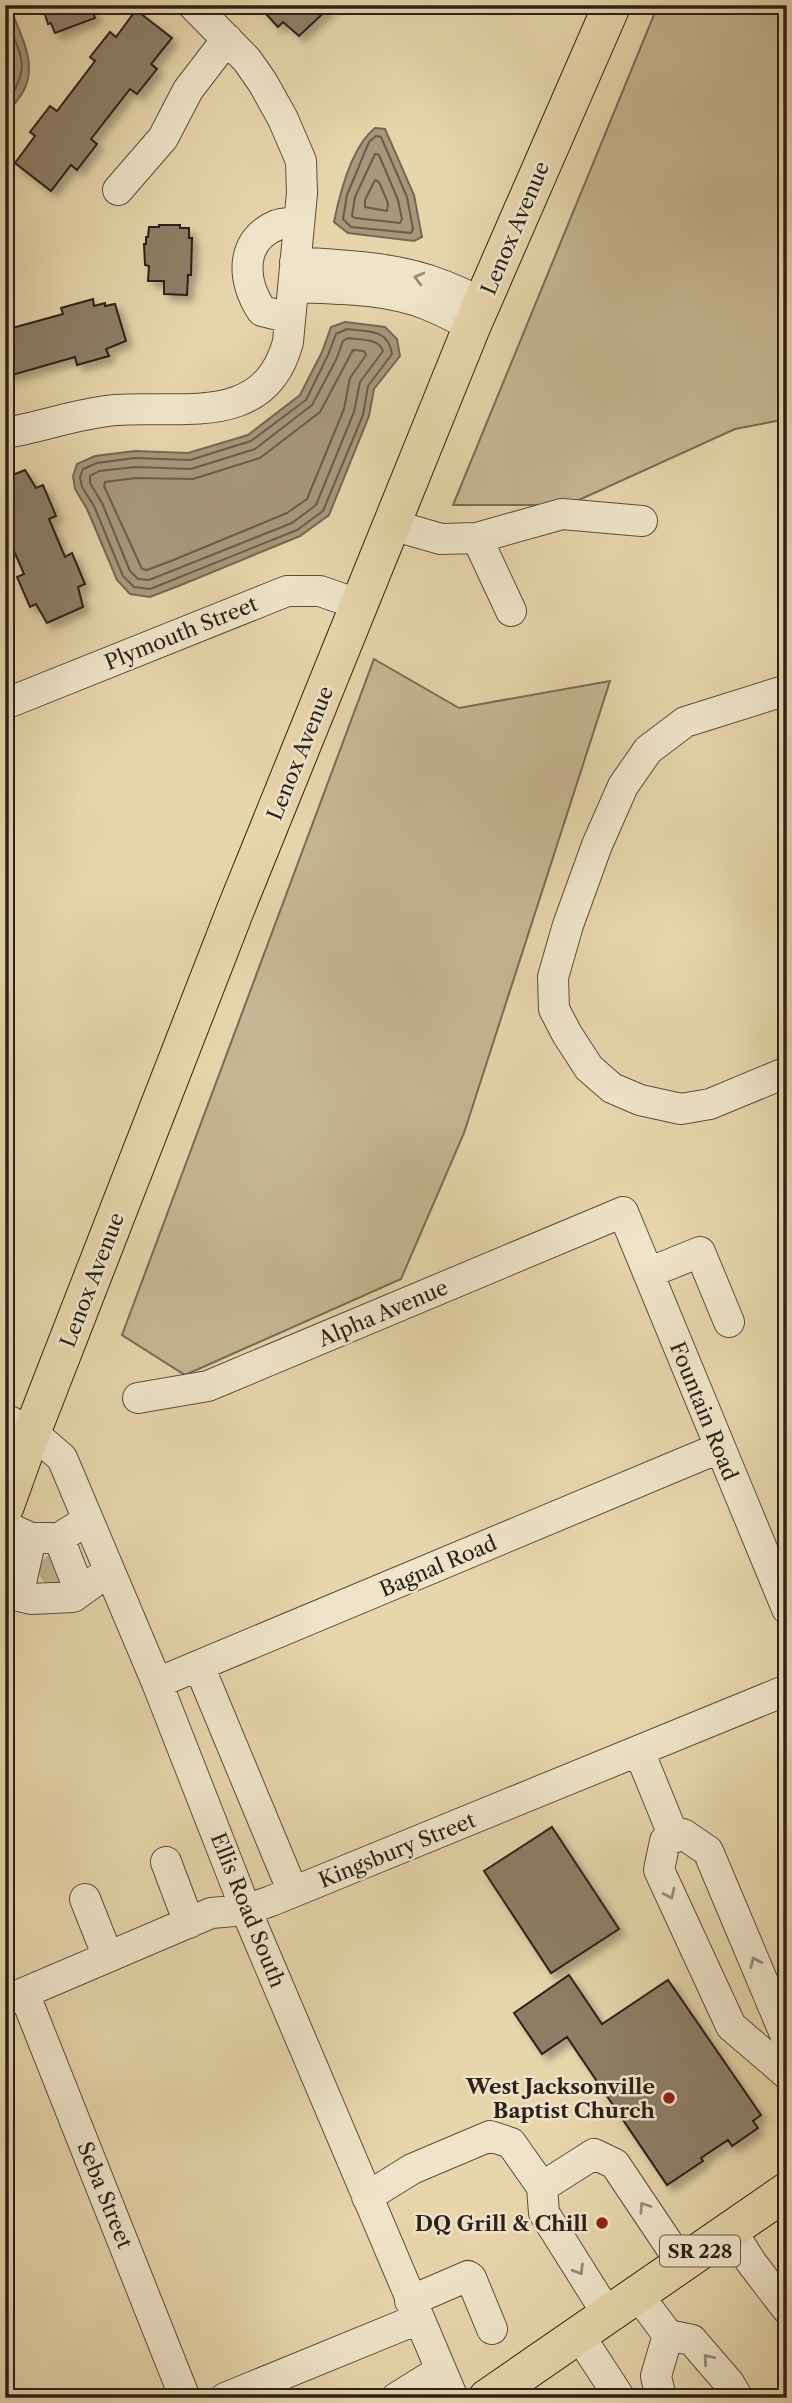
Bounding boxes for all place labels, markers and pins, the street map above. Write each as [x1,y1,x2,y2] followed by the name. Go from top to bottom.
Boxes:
[465,2074,656,2123] place label: West Jacksonville Baptist Church
[661,2090,677,2106] marker: West Jacksonville Baptist Church
[415,2211,588,2236] place label: DQ Grill & Chill
[594,2215,610,2231] marker: DQ Grill & Chill

